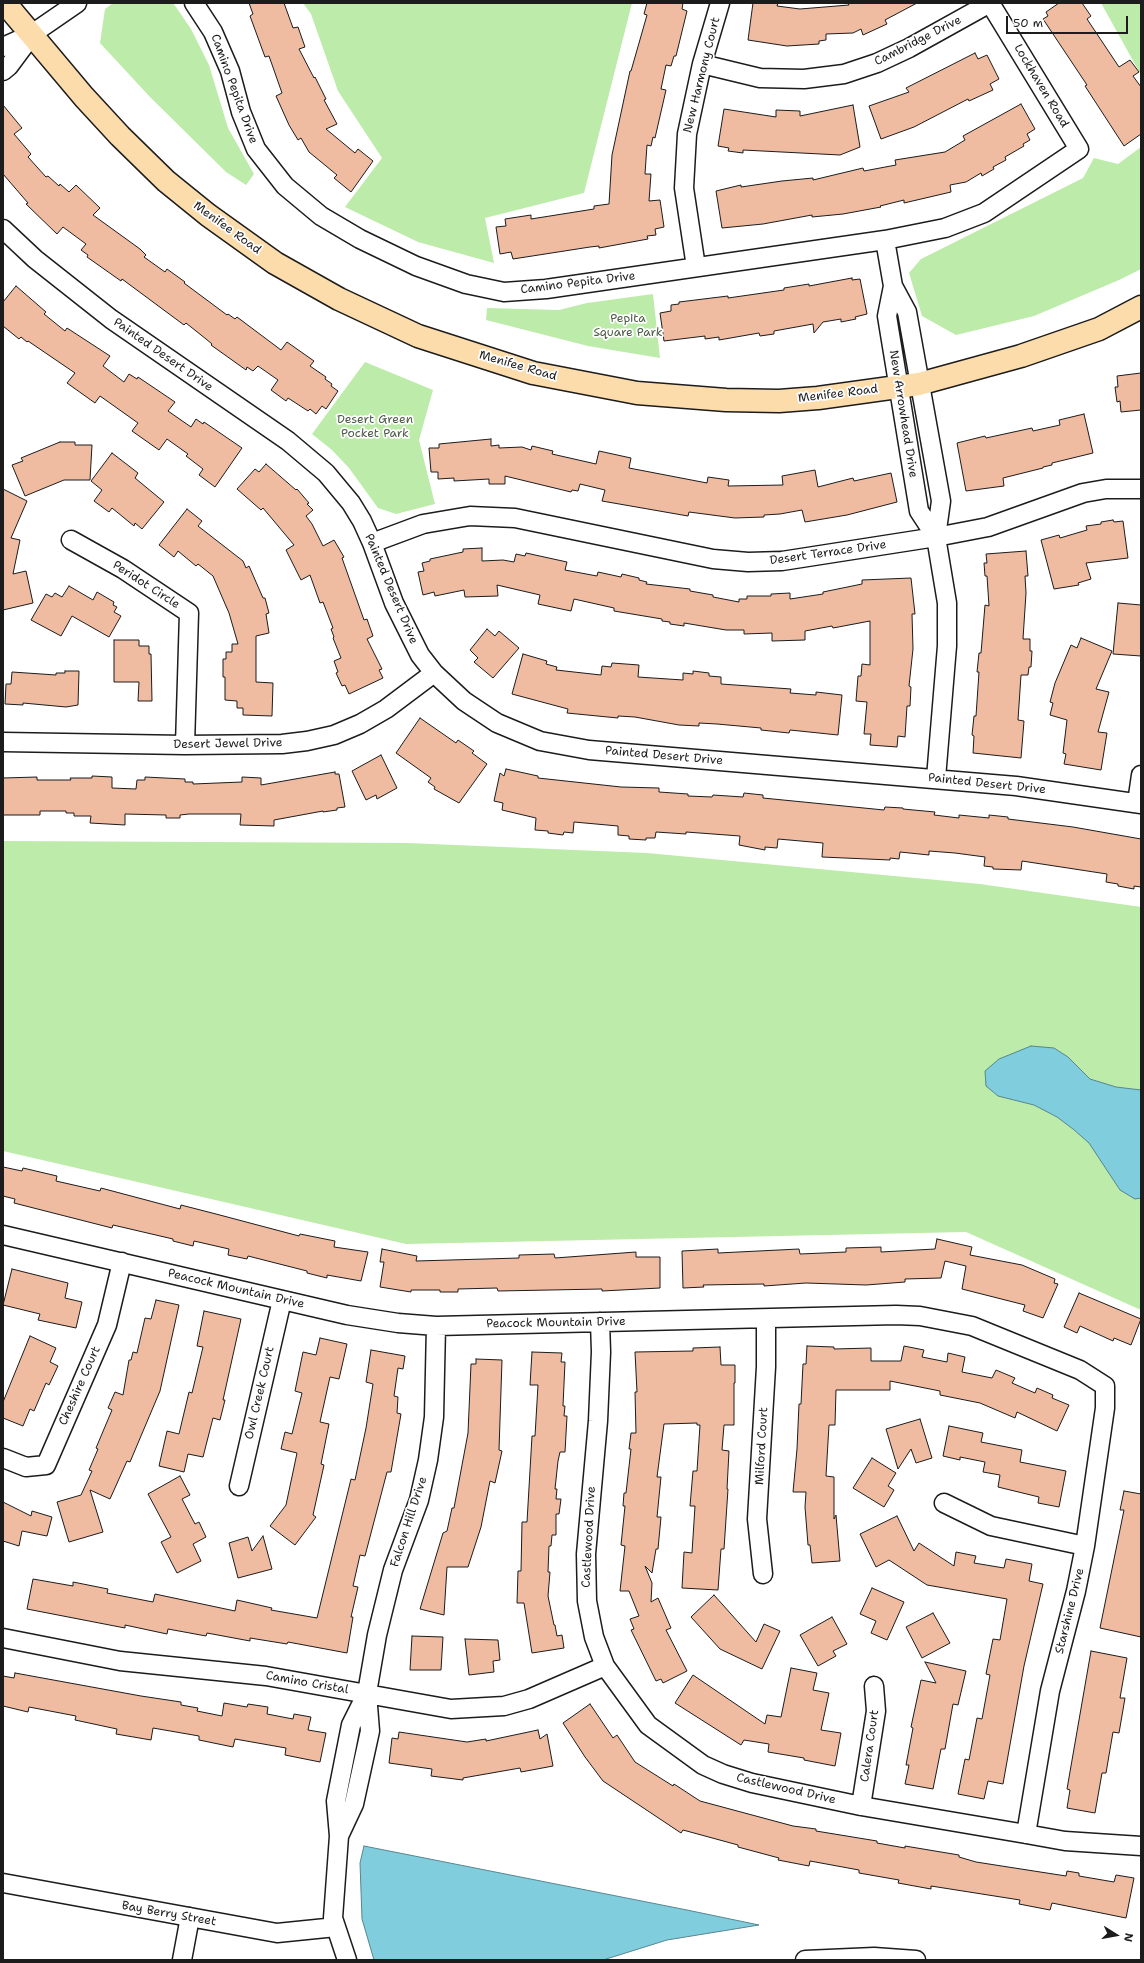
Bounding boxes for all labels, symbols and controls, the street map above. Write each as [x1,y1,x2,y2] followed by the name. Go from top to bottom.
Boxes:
[1008,8,1130,34] scale bar
[872,13,964,69] street label: Cambridge Drive
[1013,15,1043,31] text: 50 m
[681,16,723,134] street label: New Harmony Court
[207,32,261,146] street label: Camino Pepita Drive
[1010,42,1072,130] street label: Lockhaven Road
[190,199,264,257] street label: Menifee Road
[520,269,636,297] street label: Camino Pepita Drive
[593,312,663,340] park label: Pepita Square Park
[110,315,216,395] street label: Painted Desert Drive
[477,348,559,384] street label: Menifee Road
[886,349,920,479] street label: New Arrowhead Drive
[797,382,879,406] street label: Menifee Road
[337,413,413,441] park label: Desert Green Pocket Park
[361,532,421,646] street label: Painted Desert Drive
[769,538,887,568] street label: Desert Terrace Drive
[110,558,182,612] street label: Peridot Circle
[173,736,283,752] street label: Desert Jewel Drive
[604,744,724,768] street label: Painted Desert Drive
[927,771,1047,797] street label: Painted Desert Drive
[166,1266,306,1312] street label: Peacock Mountain Drive
[486,1315,626,1331] street label: Peacock Mountain Drive
[56,1344,104,1428] street label: Cheshire Court
[242,1345,278,1441] street label: Owl Creek Court
[753,1407,771,1485] street label: Milford Court
[388,1475,430,1569] street label: Falcon Hill Drive
[579,1486,599,1588] street label: Castlewood Drive
[1052,1567,1088,1655] street label: Starshine Drive
[264,1669,350,1697] street label: Camino Cristal
[858,1709,882,1783] street label: Calera Court
[735,1771,837,1807] street label: Castlewood Drive
[121,1899,217,1929] street label: Bay Berry Street
[1096,1915,1136,1955] north arrow
[1120,1932,1136,1943] text: N

